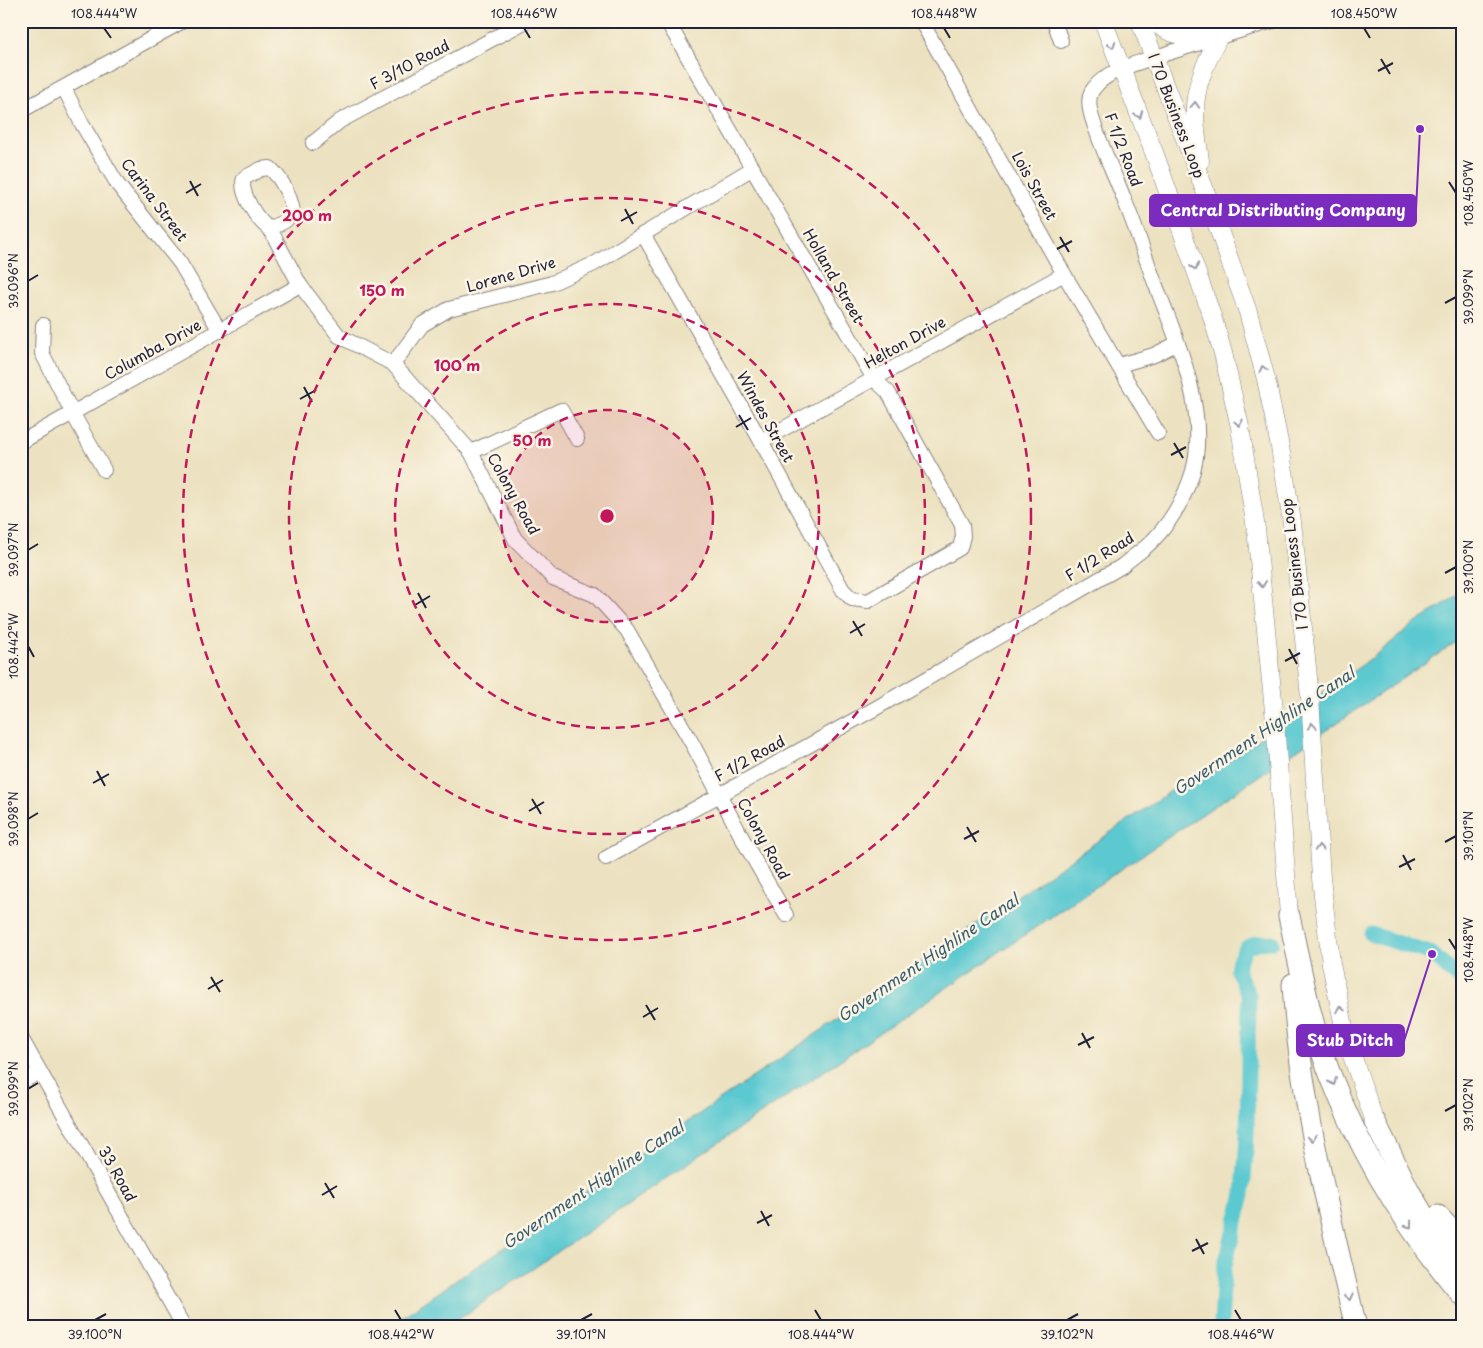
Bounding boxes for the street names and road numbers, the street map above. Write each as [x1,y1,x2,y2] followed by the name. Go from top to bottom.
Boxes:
[365,33,453,94] street label: F 3/10 Road
[1143,50,1212,181] street label: I 70 Business Loop
[1100,109,1149,190] street label: F 1/2 Road
[1007,147,1064,224] street label: Lois Street
[116,153,194,246] street label: Carina Street
[798,224,871,327] street label: Holland Street
[463,250,558,297] street label: Lorene Drive
[859,310,949,374] street label: Helton Drive
[100,313,205,385] street label: Columba Drive
[732,367,801,466] street label: Windes Street
[482,448,546,539] street label: Colony Road
[1274,497,1313,631] street label: I 70 Business Loop
[1060,525,1138,586] street label: F 1/2 Road
[710,729,789,787] street label: F 1/2 Road
[732,793,796,884] street label: Colony Road
[93,1141,143,1206] street label: 33 Road

